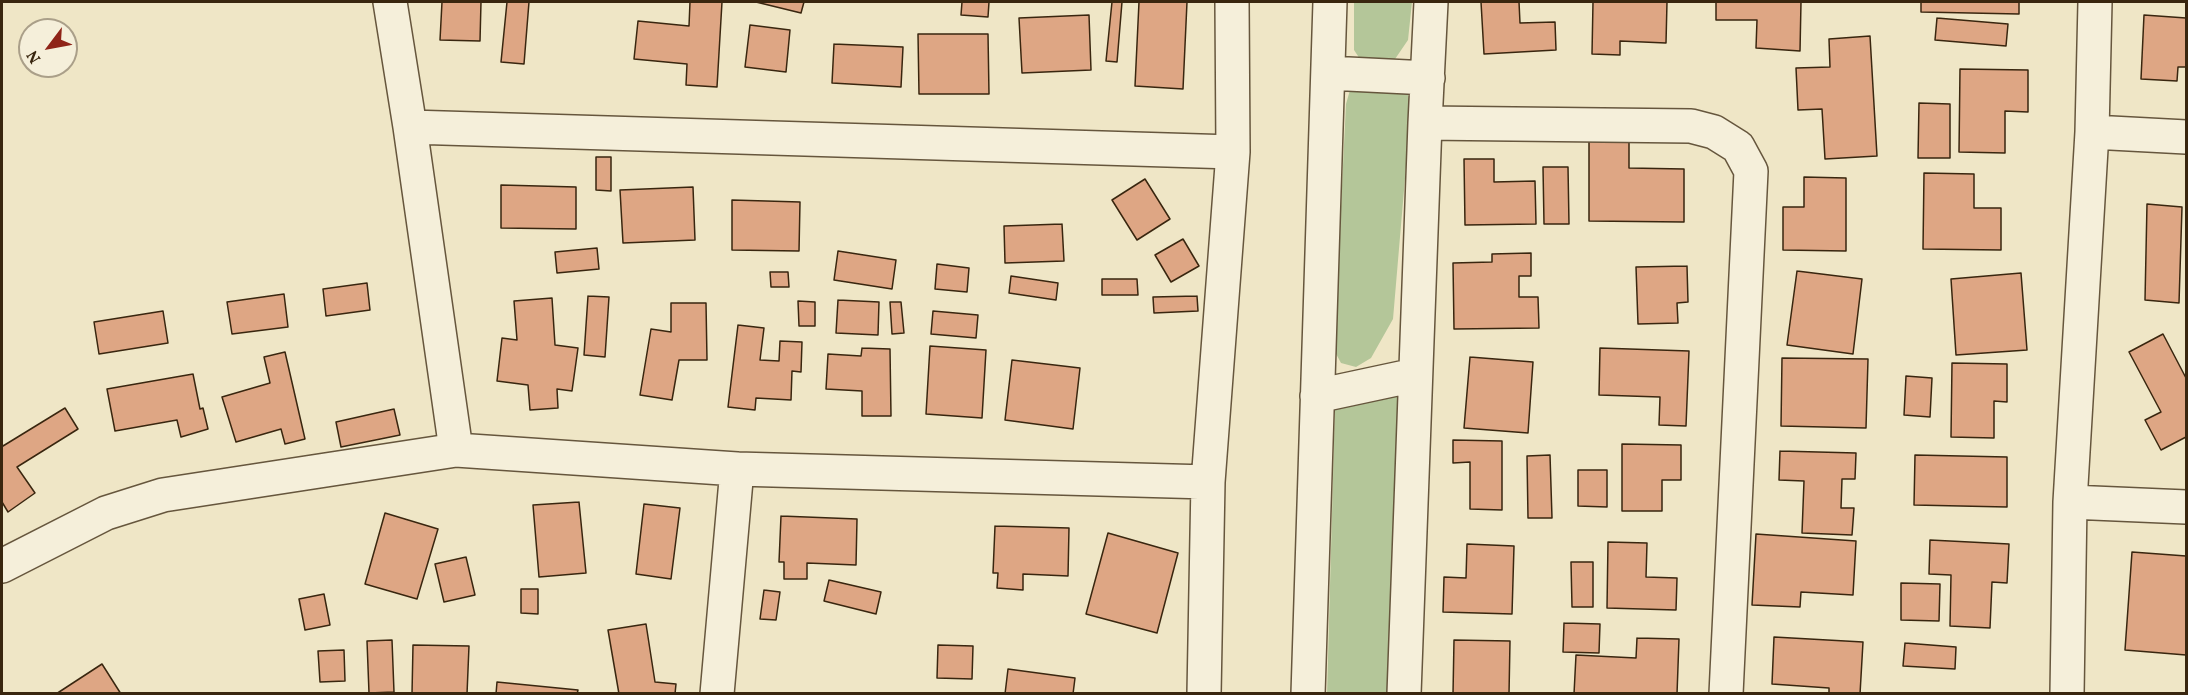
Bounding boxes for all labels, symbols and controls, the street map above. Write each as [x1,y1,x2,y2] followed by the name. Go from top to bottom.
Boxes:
[18,18,78,78] north arrow
[22,46,47,67] text: N

